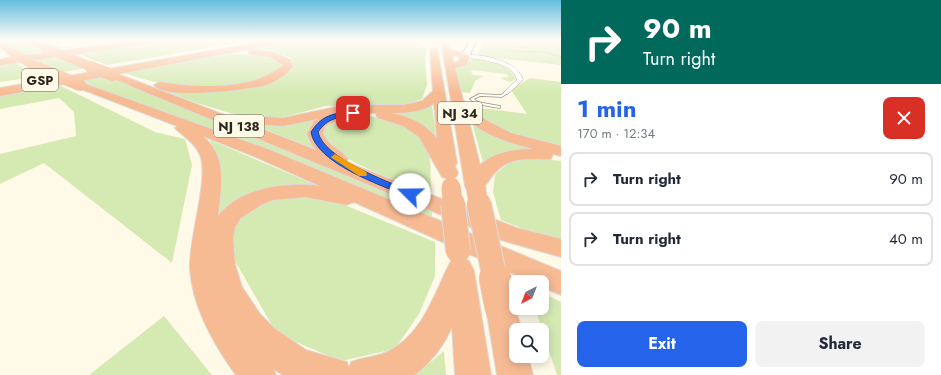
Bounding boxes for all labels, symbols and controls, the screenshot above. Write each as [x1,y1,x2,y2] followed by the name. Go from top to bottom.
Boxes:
[643,8,712,49] text: 90 m
[577,16,629,68] icon: right
[643,46,715,72] text: Turn right
[22,69,58,91] road number: GSP
[577,91,637,126] text: 1 min
[336,96,370,130] pin
[883,97,925,139] button: close
[342,102,364,124] icon: arrive
[438,102,482,124] road number: NJ 34
[214,115,264,137] road number: NJ 138
[577,124,655,143] text: 170 m · 12:34
[579,168,601,190] icon: right
[613,168,681,190] text: Turn right
[889,168,923,190] text: 90 m
[389,173,431,215] position arrow
[579,228,601,250] icon: right
[613,228,681,250] text: Turn right
[889,228,923,250] text: 40 m
[509,275,549,315] north arrow
[509,275,549,363] map controls
[577,321,747,367] button: Exit
[755,321,925,367] button: Share
[509,323,549,363] button: search

